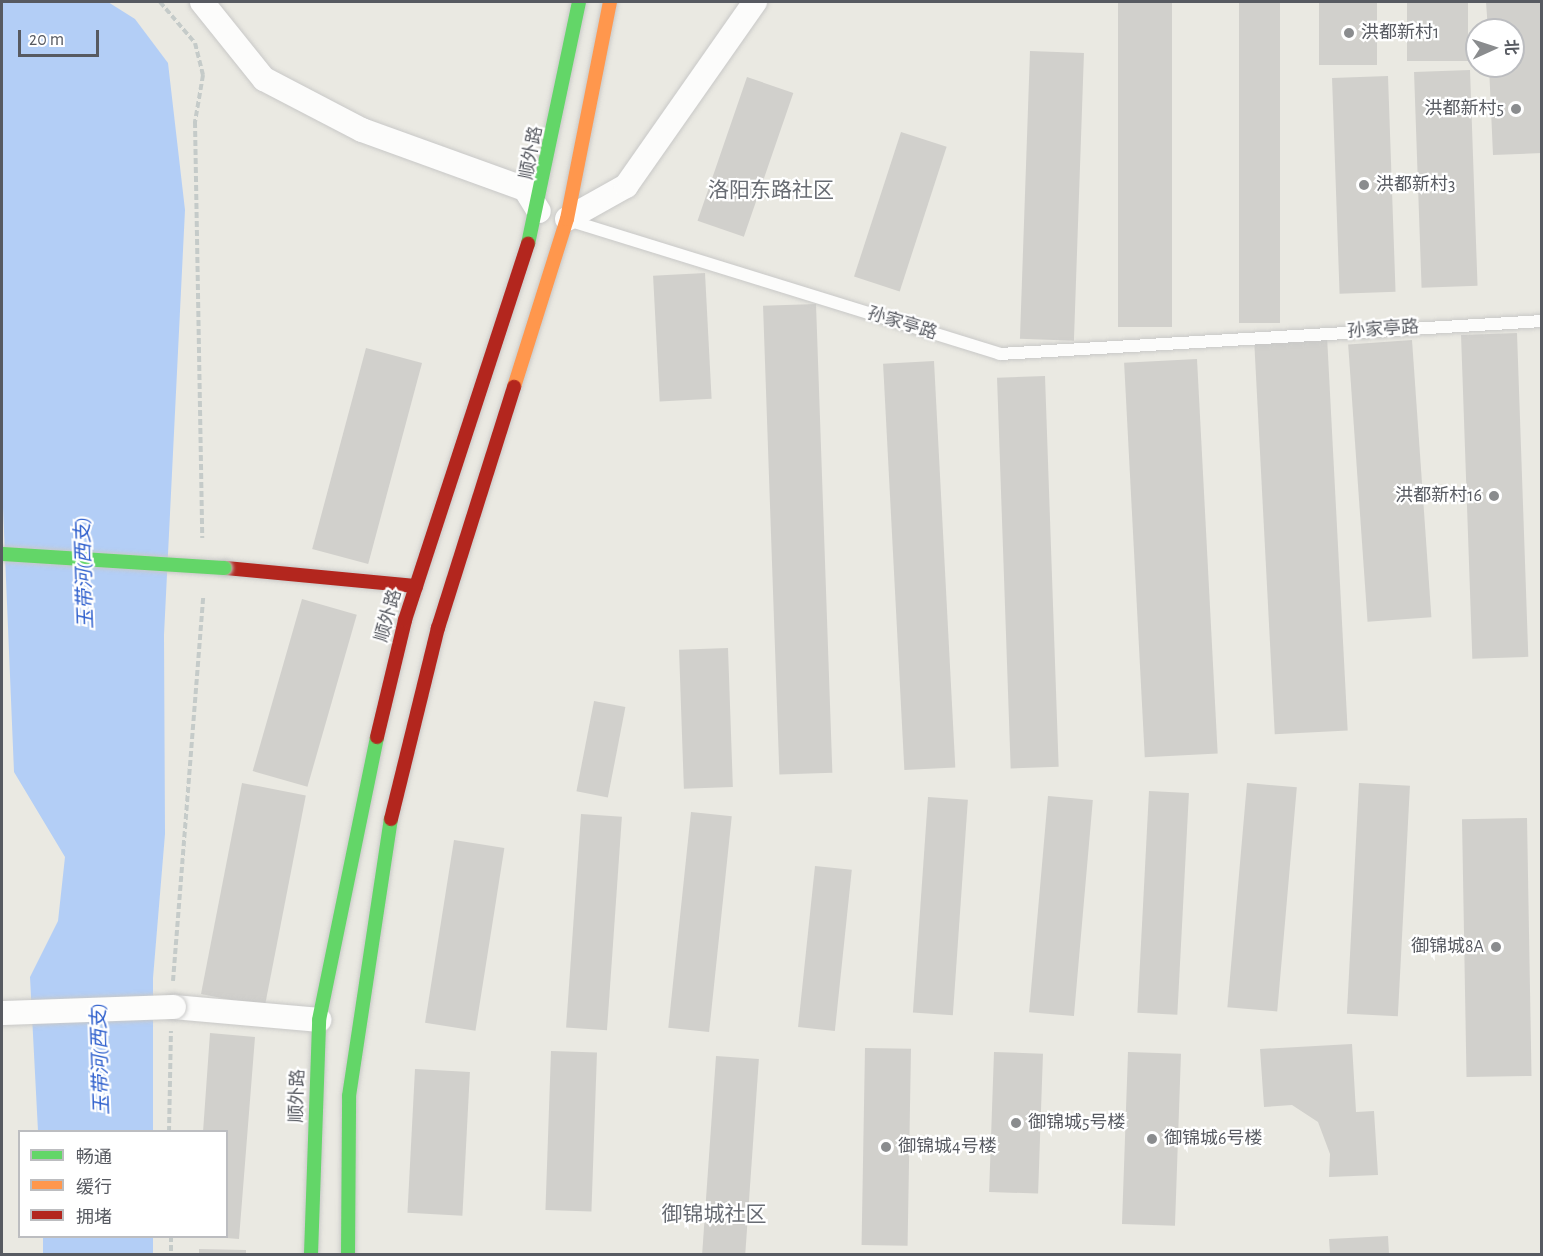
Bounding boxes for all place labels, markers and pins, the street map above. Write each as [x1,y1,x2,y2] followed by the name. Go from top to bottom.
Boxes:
[1361,22,1439,44] place label: 洪都新村1
[1342,26,1356,40] marker: 洪都新村1
[1424,98,1504,120] place label: 洪都新村5
[1509,102,1523,116] marker: 洪都新村5
[1376,174,1455,196] place label: 洪都新村3
[1357,178,1371,192] marker: 洪都新村3
[1395,485,1482,507] place label: 洪都新村16
[1487,489,1501,503] marker: 洪都新村16
[1411,936,1484,958] place label: 御锦城8A
[1489,940,1503,954] marker: 御锦城8A
[1028,1112,1126,1134] place label: 御锦城5号楼
[1009,1116,1023,1130] marker: 御锦城5号楼
[1164,1128,1262,1150] place label: 御锦城6号楼
[1145,1132,1159,1146] marker: 御锦城6号楼
[898,1136,997,1158] place label: 御锦城4号楼
[879,1140,893,1154] marker: 御锦城4号楼

